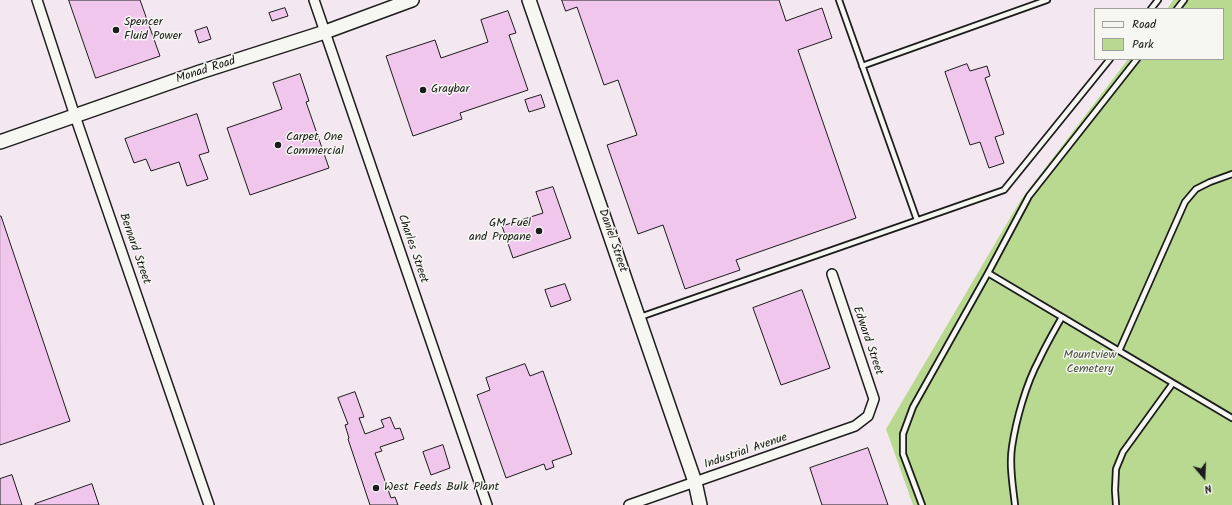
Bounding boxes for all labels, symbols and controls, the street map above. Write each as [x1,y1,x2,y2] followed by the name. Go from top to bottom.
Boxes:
[1094,8,1224,60] legend
[1132,15,1156,34] text: Road
[124,16,182,44] place label: Spencer Fluid Power
[111,25,121,35] marker: Spencer Fluid Power
[1132,35,1154,54] text: Park
[174,55,238,87] street label: Monad Road
[431,83,469,97] place label: Graybar
[418,85,428,95] marker: Graybar
[286,131,344,159] place label: Carpet One Commercial
[273,140,283,150] marker: Carpet One Commercial
[594,207,630,275] street label: Daniel Street
[115,212,153,286] street label: Bernard Street
[393,213,431,285] street label: Charles Street
[469,217,531,245] place label: GM Fuel and Propane
[534,226,544,236] marker: GM Fuel and Propane
[848,305,886,377] street label: Edward Street
[1063,349,1117,377] park label: Mountview Cemetery
[702,431,790,473] street label: Industrial Avenue
[1184,457,1224,497] north arrow
[1202,479,1214,498] text: N
[384,481,499,495] place label: West Feeds Bulk Plant
[371,483,381,493] marker: West Feeds Bulk Plant

